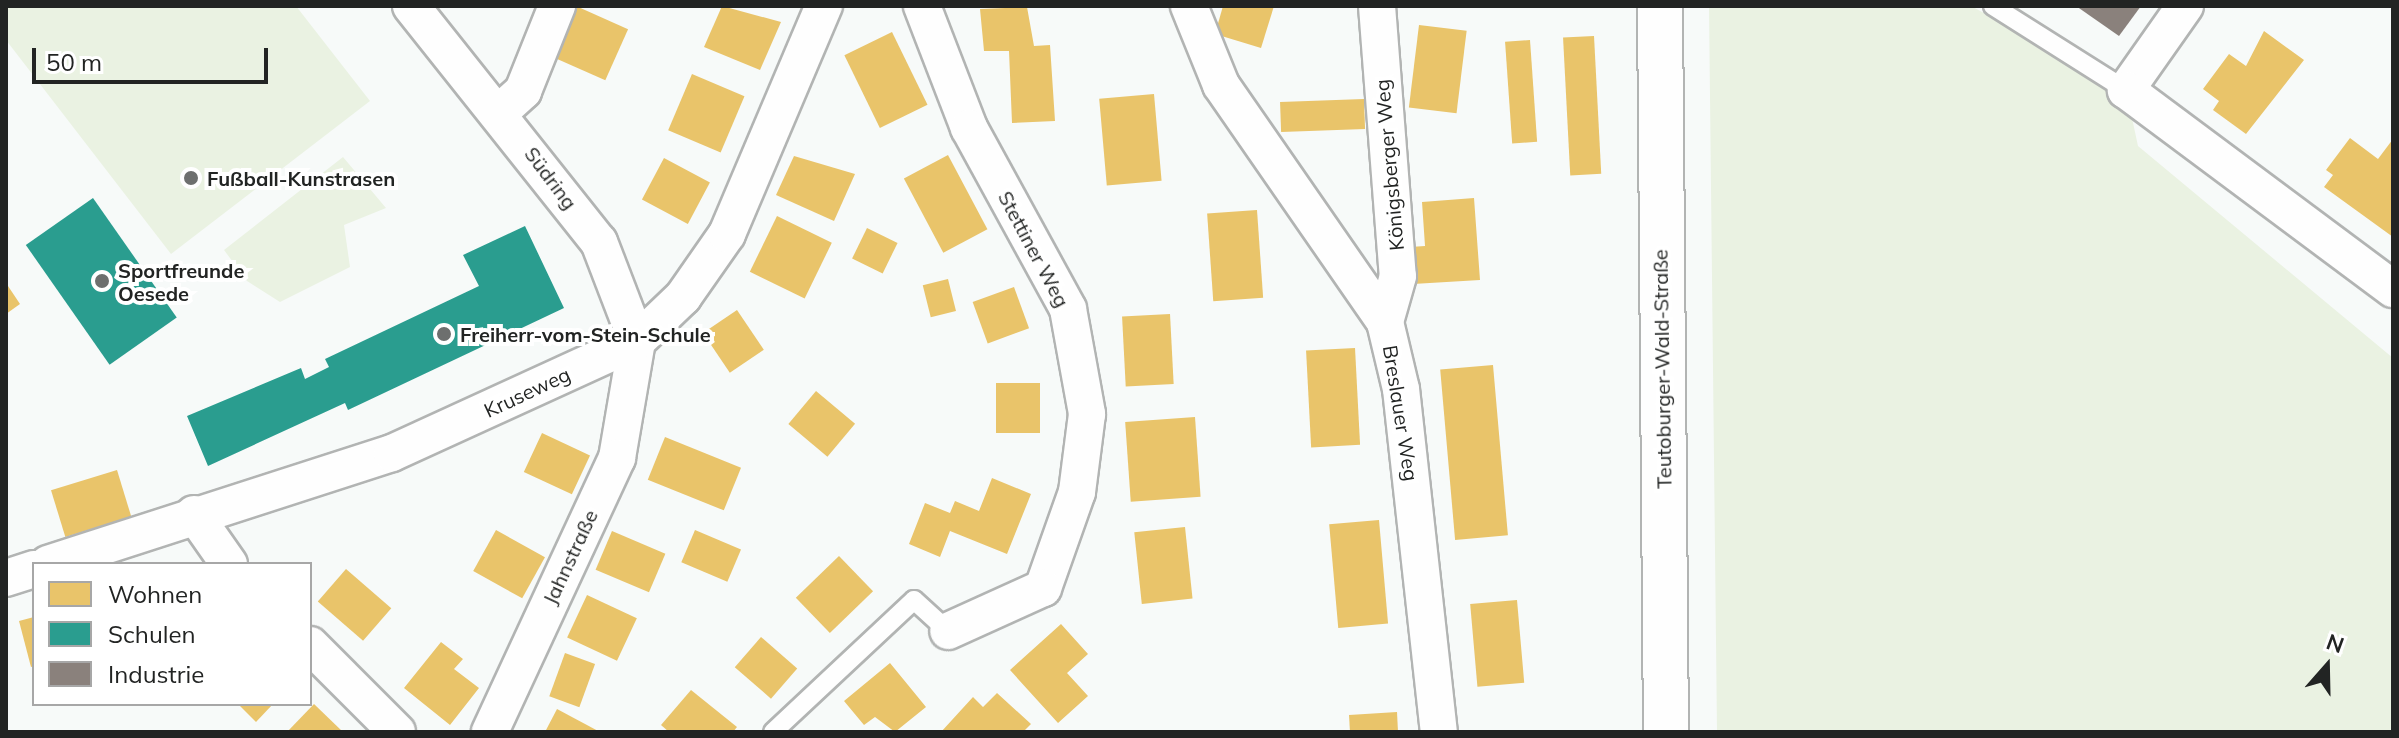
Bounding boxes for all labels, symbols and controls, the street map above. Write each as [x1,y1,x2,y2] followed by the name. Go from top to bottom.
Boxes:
[36,32,272,82] scale bar
[46,47,102,77] text: 50 m
[1370,78,1408,252] street label: Königsberger Weg
[520,142,582,214] street label: Südring
[207,166,395,190] place label: Fußball-Kunstrasen
[182,169,200,187] marker: Fußball-Kunstrasen
[993,187,1075,311] street label: Stettiner Weg
[1648,249,1676,489] street label: Teutoburger-Wald-Straße
[118,258,244,305] place label: Sportfreunde Oesede
[93,272,111,290] marker: Sportfreunde Oesede
[460,322,711,346] place label: Freiherr-vom-Stein-Schule
[435,325,453,343] marker: Freiherr-vom-Stein-Schule
[1378,343,1424,483] street label: Breslauer Weg
[480,362,574,422] street label: Kruseweg
[538,506,602,608] street label: Jahnstraße
[32,562,312,706] legend
[108,579,202,609] text: Wohnen
[108,619,196,649] text: Schulen
[2287,626,2367,706] north arrow
[2323,627,2348,659] text: N
[108,659,204,689] text: Industrie

